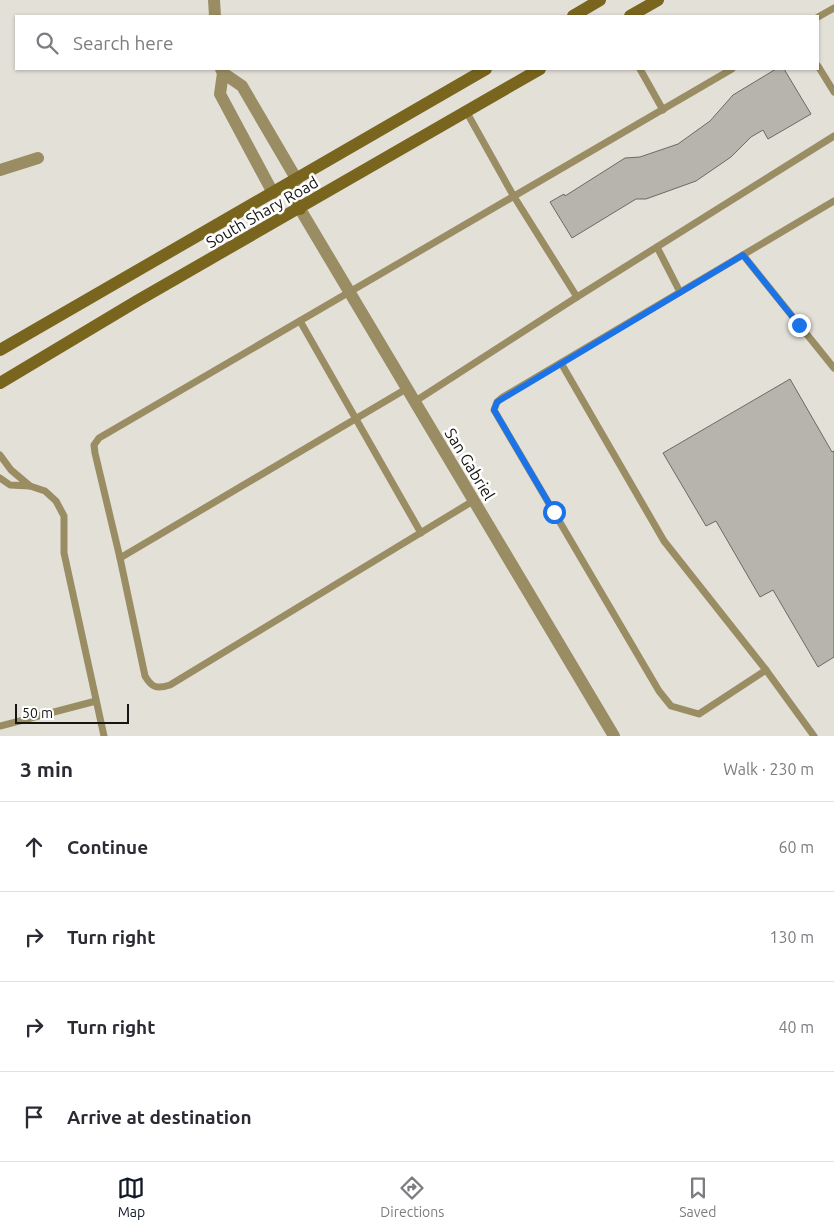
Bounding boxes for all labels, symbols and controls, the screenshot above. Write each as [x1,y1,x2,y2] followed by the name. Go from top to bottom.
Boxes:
[15,15,819,70] search box
[33,29,61,57] icon: search
[73,32,173,54] text: Search here
[203,173,321,251] street label: South Shary Road
[788,314,811,337] route end
[442,425,498,503] street label: San Gabriel
[543,501,566,524] route start
[15,701,129,724] scale bar
[22,705,53,721] text: 50 m
[20,757,73,781] text: 3 min
[723,760,814,778] text: Walk · 230 m
[20,833,48,861] icon: ahead
[67,836,148,858] text: Continue
[778,838,814,856] text: 60 m
[20,923,48,951] icon: right
[67,926,155,948] text: Turn right
[769,928,814,946] text: 130 m
[20,1013,48,1041] icon: right
[67,1016,155,1038] text: Turn right
[778,1018,814,1036] text: 40 m
[20,1103,48,1131] icon: arrive
[67,1106,252,1128] text: Arrive at destination
[117,1174,145,1220] tab: Map
[380,1174,444,1220] tab: Directions
[679,1174,717,1220] tab: Saved

